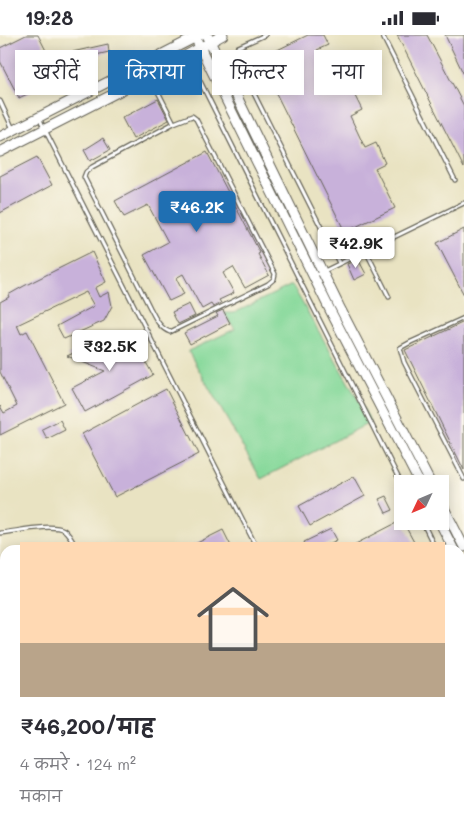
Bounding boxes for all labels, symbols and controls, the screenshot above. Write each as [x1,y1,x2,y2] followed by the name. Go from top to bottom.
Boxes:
[25,5,73,30] text: 19:28
[15,50,98,95] chip: खरीदें
[108,50,202,95] chip: किराया
[212,50,304,95] chip: फ़िल्टर
[314,50,382,95] chip: नया
[156,191,238,233] pin: ₹46.2K
[170,196,224,217] text: ₹46.2K
[315,227,397,269] pin: ₹42.9K
[329,232,383,253] text: ₹42.9K
[69,329,151,372] pin: ₹32.5K
[83,335,137,356] text: ₹32.5K
[394,475,449,530] north arrow
[394,475,449,530] map controls
[188,574,278,664] icon: home
[20,712,154,739] text: ₹46,200/माह
[20,753,136,774] text: 4 कमरे · 124 m²
[20,785,62,806] text: मकान

